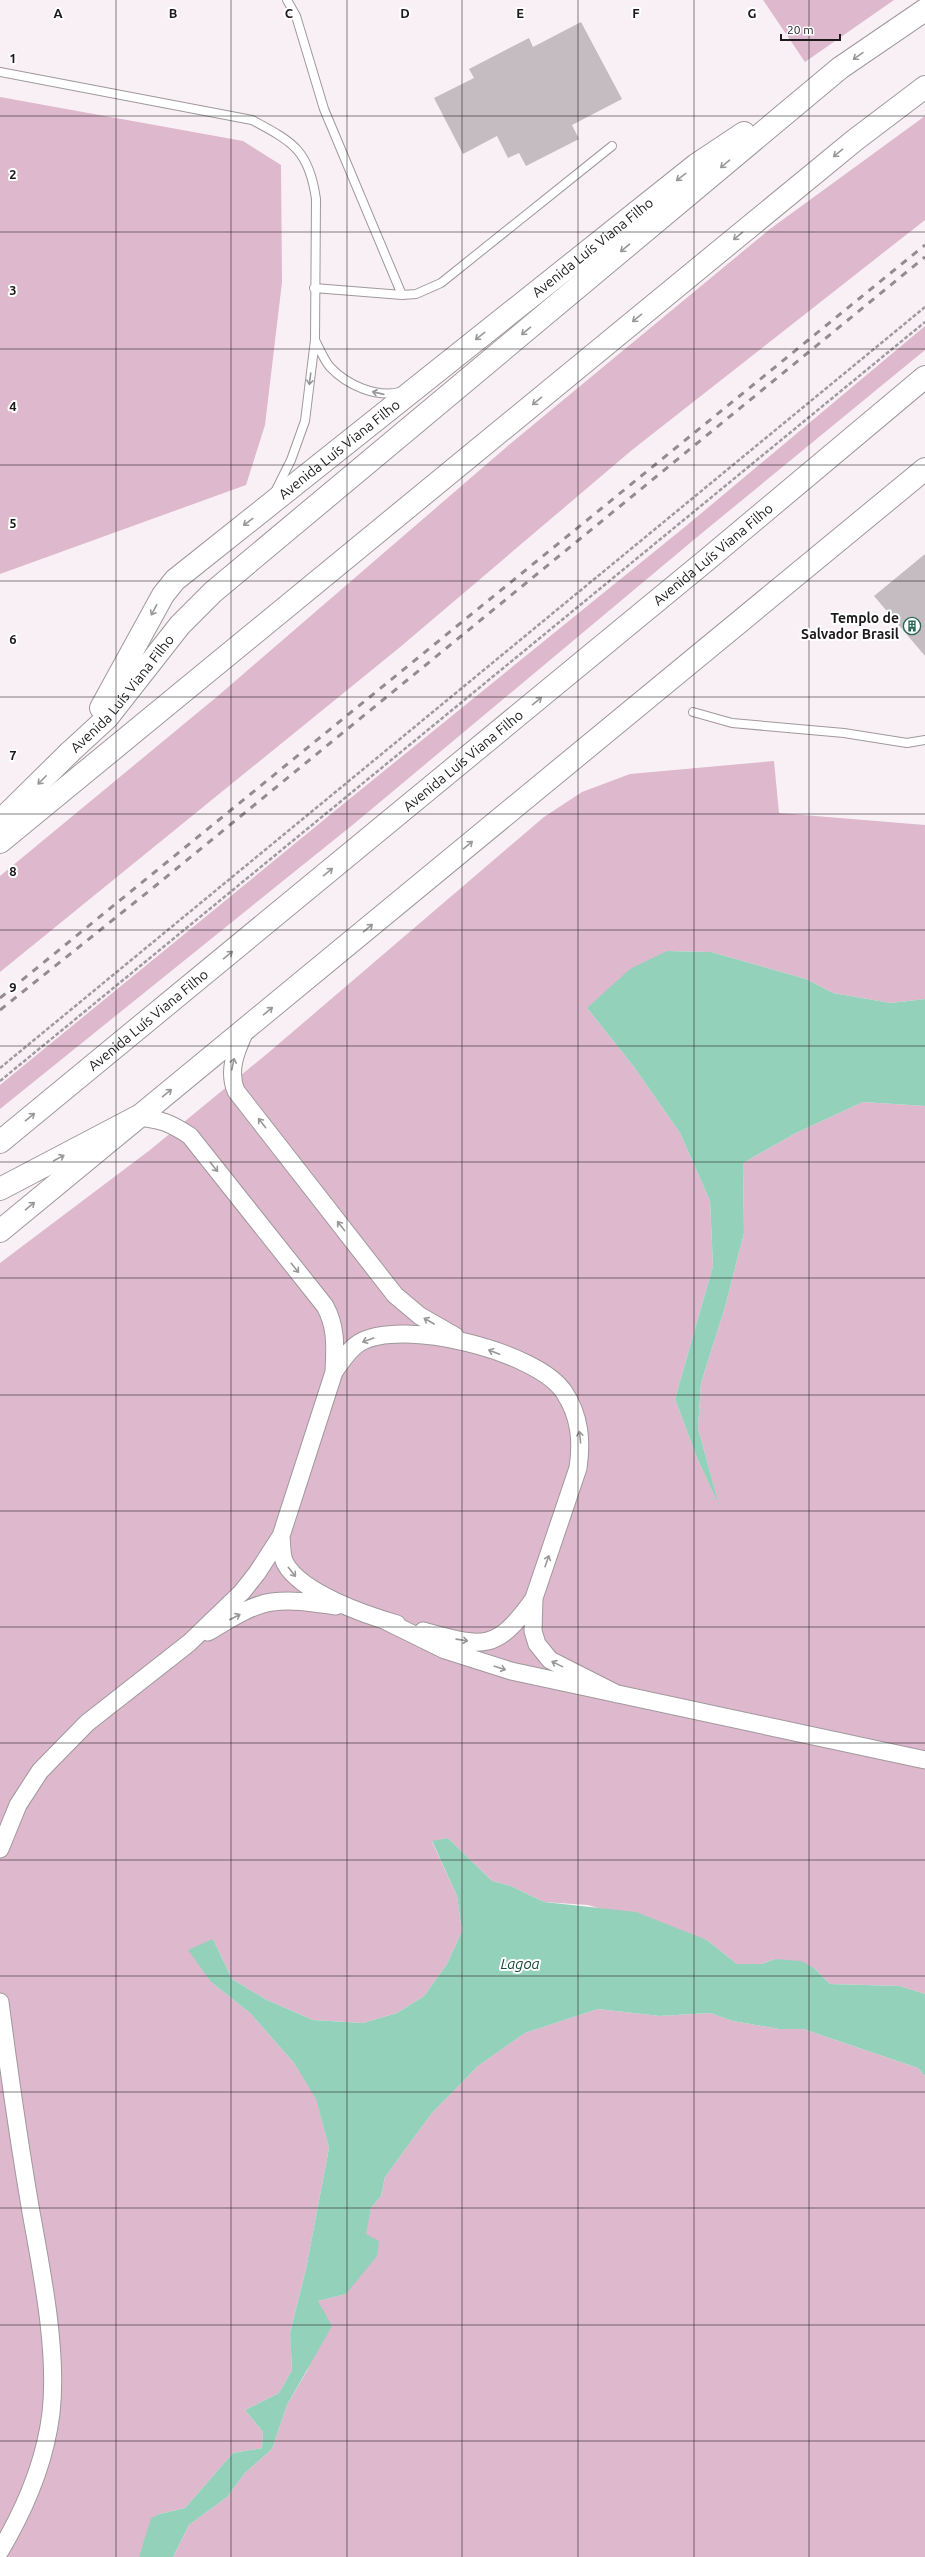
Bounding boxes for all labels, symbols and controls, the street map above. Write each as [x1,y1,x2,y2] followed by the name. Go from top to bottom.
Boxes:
[53,6,63,20] text: A
[169,6,178,20] text: B
[285,6,294,20] text: C
[400,6,410,20] text: D
[516,6,524,20] text: E
[632,6,640,20] text: F
[748,6,757,20] text: G
[781,16,840,42] scale bar
[787,23,814,36] text: 20 m
[9,51,17,65] text: 1
[853,52,864,60] one-way arrow
[833,149,844,158] one-way arrow
[720,160,731,169] one-way arrow
[9,167,17,181] text: 2
[675,173,686,181] one-way arrow
[529,194,656,300] street label: Avenida Luís Viana Filho
[733,231,743,240] one-way arrow
[620,243,631,252] one-way arrow
[9,283,17,297] text: 3
[632,314,643,323] one-way arrow
[520,327,531,336] one-way arrow
[475,332,486,340] one-way arrow
[306,372,314,385] one-way arrow
[372,389,385,397] one-way arrow
[275,396,403,502] street label: Avenida Luís Viana Filho
[532,396,542,405] one-way arrow
[9,399,17,413] text: 4
[650,500,776,609] street label: Avenida Luís Viana Filho
[9,516,17,530] text: 5
[242,518,253,527] one-way arrow
[150,604,158,616] one-way arrow
[801,610,899,642] place label: Templo de Salvador Brasil
[902,616,922,636] building icon: Templo de Salvador Brasil
[9,632,17,646] text: 6
[67,632,177,756] street label: Avenida Luís Viana Filho
[531,696,542,705] one-way arrow
[400,707,526,815] street label: Avenida Luís Viana Filho
[9,748,17,762] text: 7
[37,775,47,785] one-way arrow
[463,841,474,850] one-way arrow
[9,864,17,878] text: 8
[323,868,334,877] one-way arrow
[363,923,374,932] one-way arrow
[222,950,233,959] one-way arrow
[85,966,211,1074] street label: Avenida Luís Viana Filho
[9,980,17,994] text: 9
[262,1006,273,1015] one-way arrow
[230,1058,238,1071] one-way arrow
[162,1088,173,1097] one-way arrow
[25,1113,36,1122] one-way arrow
[258,1118,266,1129] one-way arrow
[53,1154,65,1161] one-way arrow
[210,1161,219,1172] one-way arrow
[25,1202,35,1211] one-way arrow
[337,1221,345,1232] one-way arrow
[291,1263,300,1274] one-way arrow
[423,1316,435,1324] one-way arrow
[362,1336,374,1344] one-way arrow
[489,1348,501,1356] one-way arrow
[576,1431,584,1444] one-way arrow
[544,1555,551,1568] one-way arrow
[287,1567,296,1577] one-way arrow
[229,1613,241,1620] one-way arrow
[455,1636,468,1644] one-way arrow
[552,1660,564,1667] one-way arrow
[493,1664,505,1672] one-way arrow
[500,1955,540,1972] water label: Lagoa

